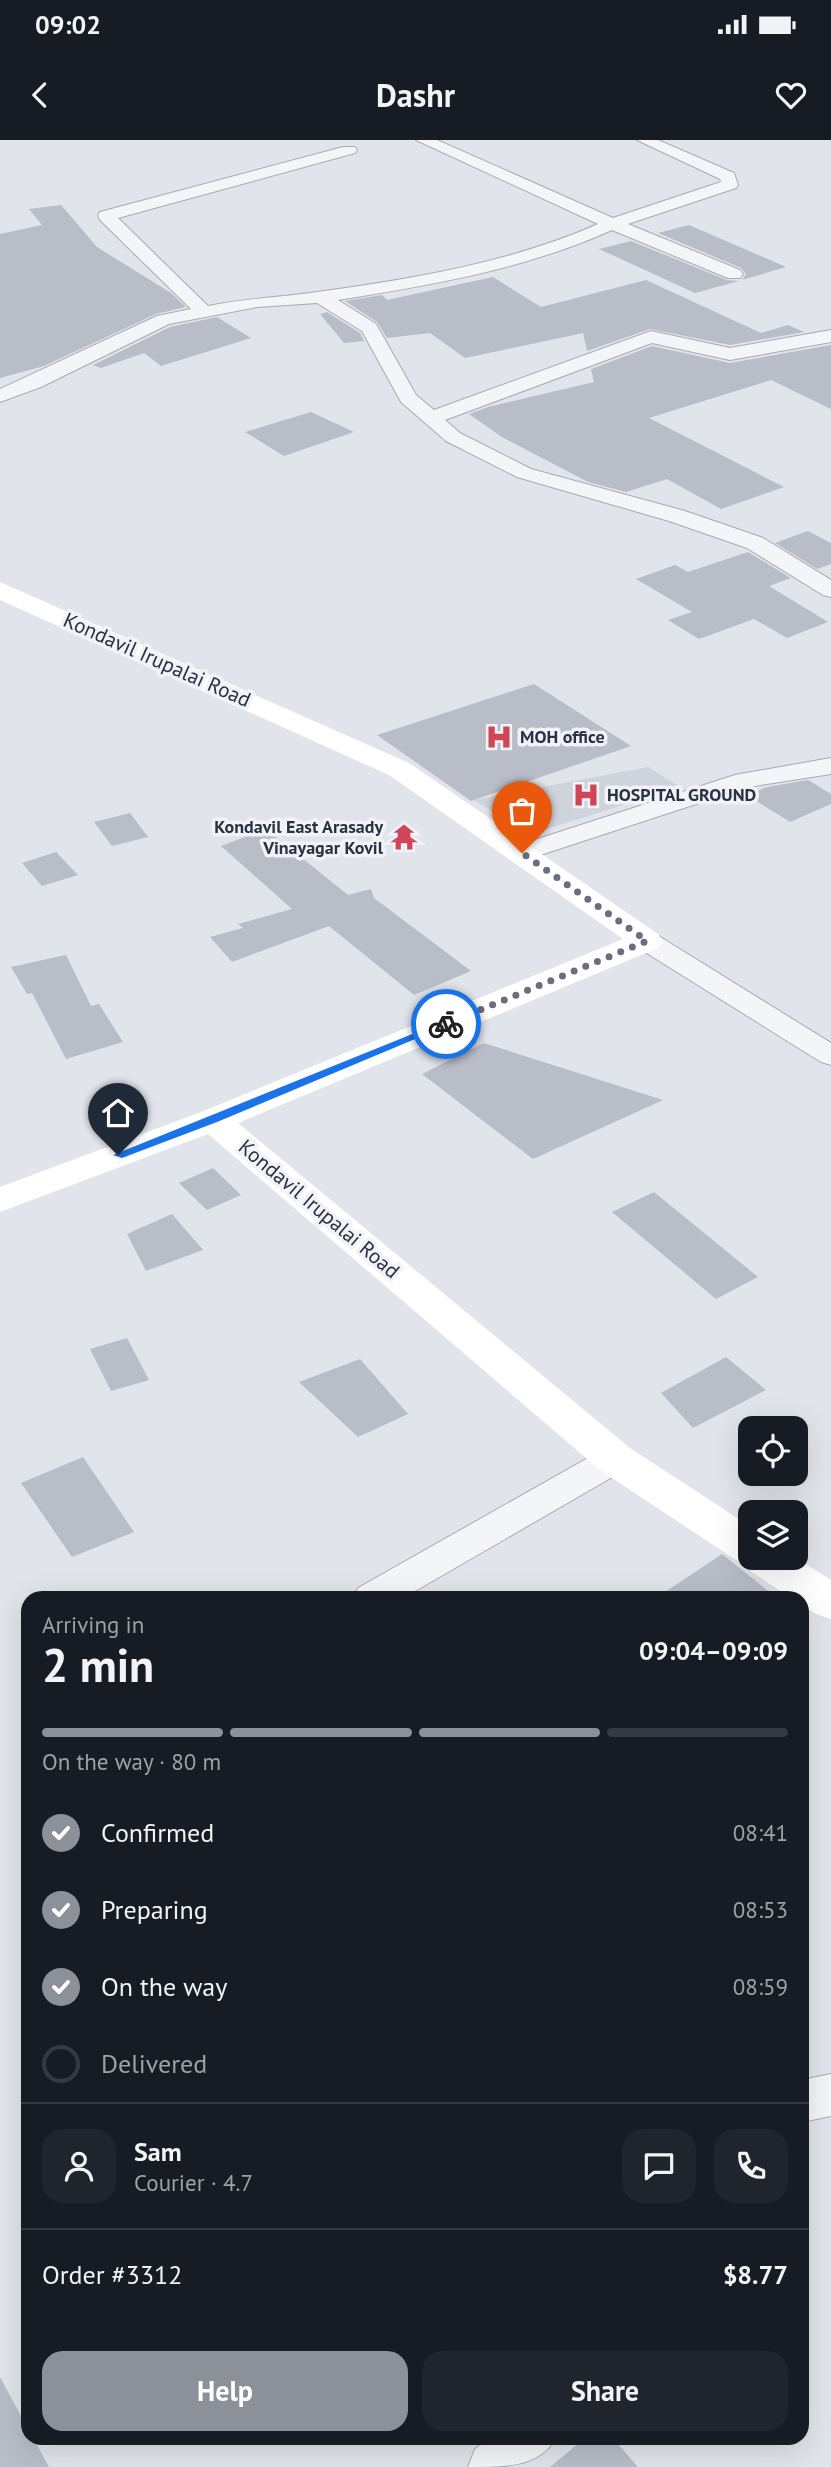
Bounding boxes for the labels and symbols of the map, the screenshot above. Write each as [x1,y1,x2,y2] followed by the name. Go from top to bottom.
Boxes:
[59,606,255,713] street label: Kondavil Irupalai Road
[484,722,514,752] hospital icon: MOH office
[520,725,605,748] place label: MOH office
[571,780,601,810] hospital icon: HOSPITAL GROUND
[492,781,552,853] pin
[607,783,756,806] place label: HOSPITAL GROUND
[214,815,384,859] place label: Kondavil East Arasady Vinayagar Kovil
[389,822,419,852] temple icon: Kondavil East Arasady Vinayagar Kovil
[411,989,481,1059] courier
[88,1083,148,1155] pin
[233,1133,406,1284] street label: Kondavil Irupalai Road

